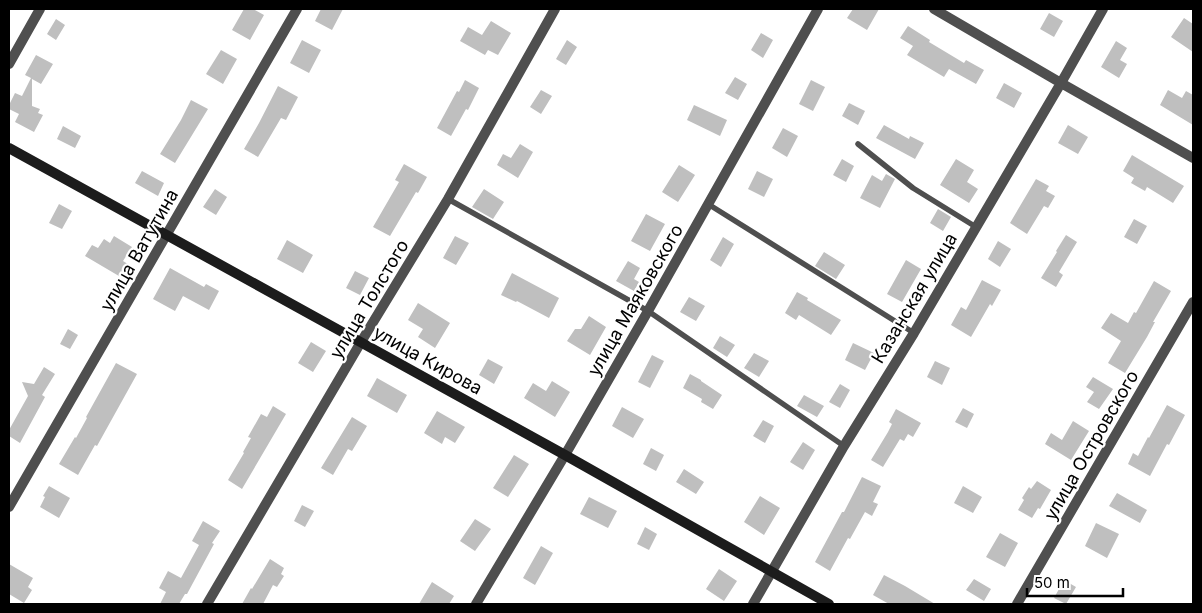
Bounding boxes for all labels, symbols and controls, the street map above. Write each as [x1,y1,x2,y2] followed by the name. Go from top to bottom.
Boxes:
[96,185,182,315] street label: улица Ватутина
[583,220,687,380] street label: улица Маяковского
[867,229,961,367] street label: Казанская улица
[325,236,413,362] street label: улица Толстого
[370,321,486,399] street label: улица Кирова
[1039,366,1143,524] street label: улица Островского
[1027,566,1123,598] scale bar
[1034,573,1070,592] text: 50 m

